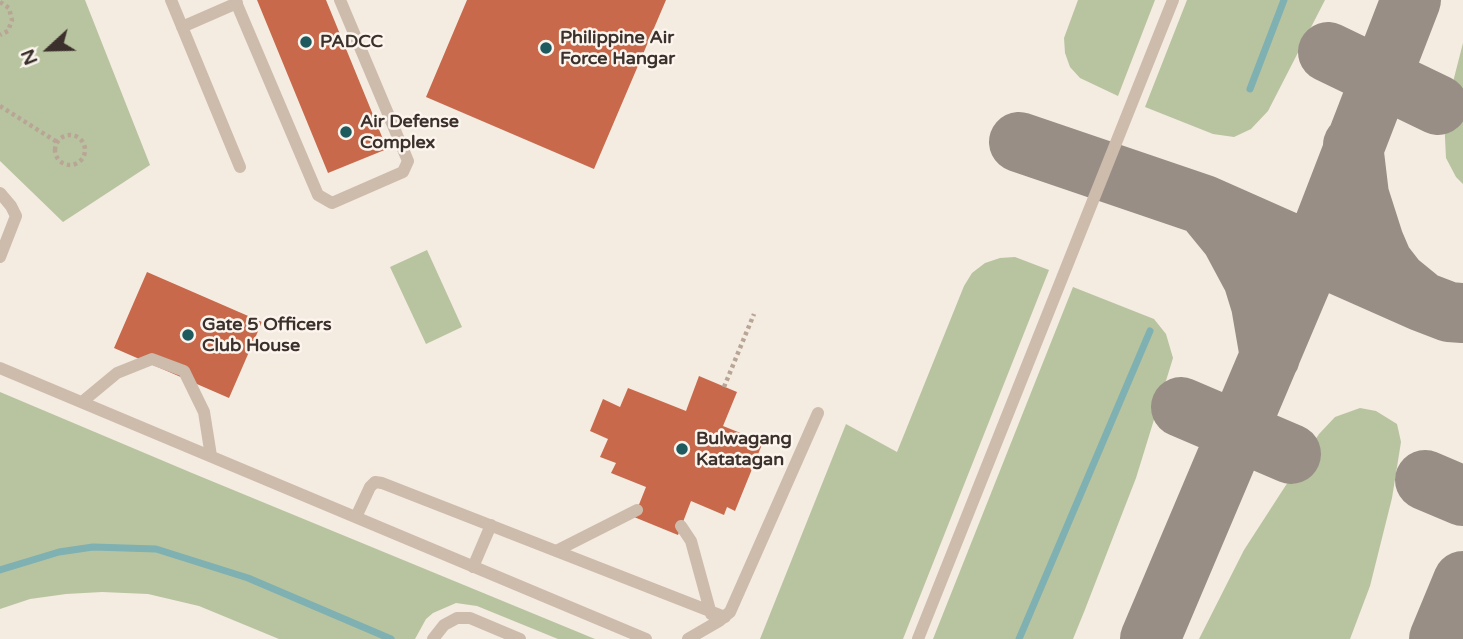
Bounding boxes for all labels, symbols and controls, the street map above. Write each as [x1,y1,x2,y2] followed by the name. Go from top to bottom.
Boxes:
[14,14,84,84] north arrow
[560,27,675,70] place label: Philippine Air Force Hangar
[320,31,383,53] place label: PADCC
[298,34,314,50] marker: PADCC
[538,40,554,56] marker: Philippine Air Force Hangar
[16,46,43,68] text: N
[360,111,459,154] place label: Air Defense Complex
[338,124,354,140] marker: Air Defense Complex
[202,314,332,356] place label: Gate 5 Officers Club House
[180,327,196,343] marker: Gate 5 Officers Club House
[696,428,792,471] place label: Bulwagang Katatagan
[674,441,690,457] marker: Bulwagang Katatagan

